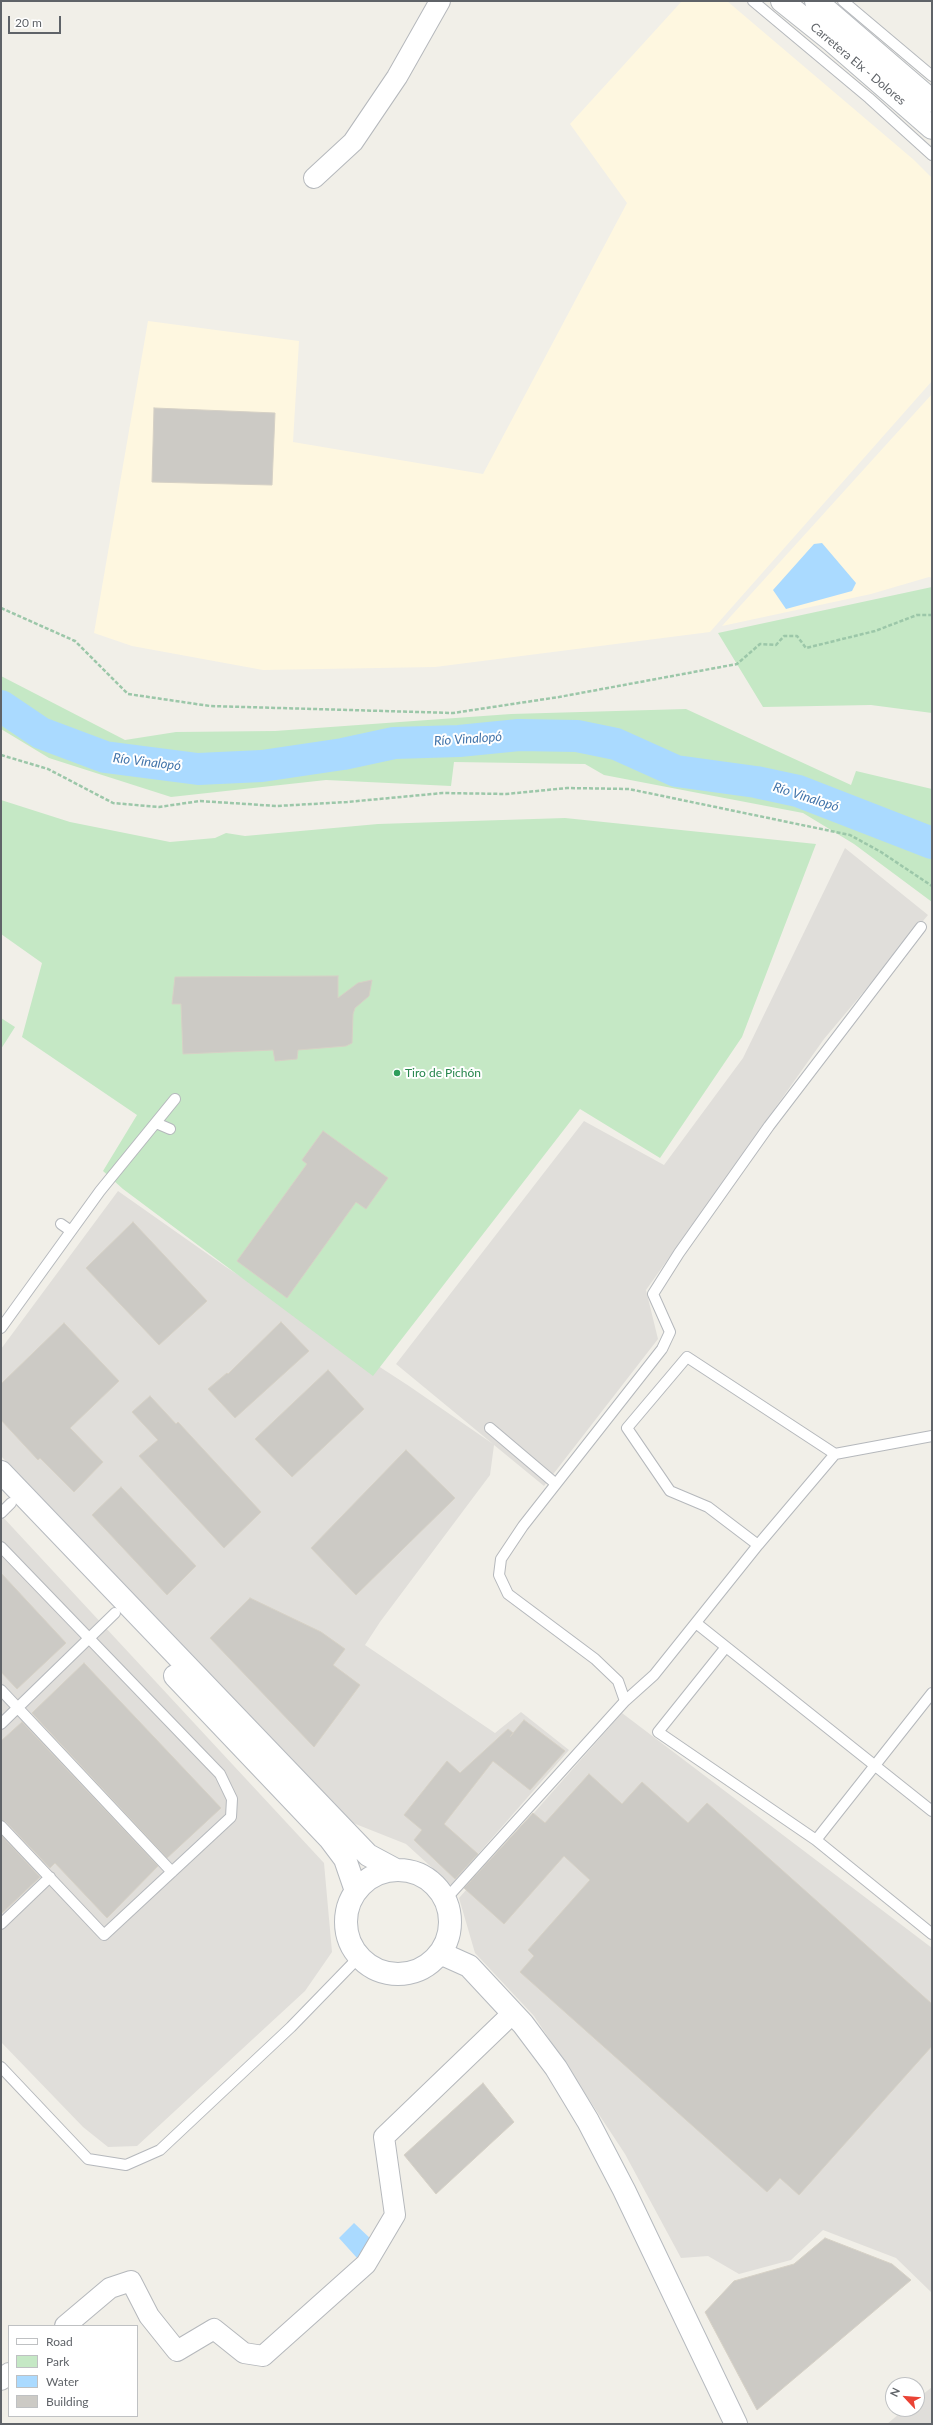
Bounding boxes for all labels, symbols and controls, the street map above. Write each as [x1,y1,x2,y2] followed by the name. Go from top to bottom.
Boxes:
[10,8,63,34] scale bar
[15,15,42,30] text: 20 m
[807,20,909,108] street label: Carretera Elx - Dolores
[433,729,503,749] water label: Río Vinalopó
[112,750,182,774] water label: Río Vinalopó
[771,779,841,815] water label: Río Vinalopó
[405,1066,481,1080] place label: Tiro de Pichón
[392,1068,402,1078] marker: Tiro de Pichón
[8,2325,138,2417] legend
[46,2334,73,2349] text: Road
[46,2354,69,2369] text: Park
[46,2374,79,2389] text: Water
[885,2377,925,2417] north arrow
[887,2385,902,2399] text: N
[46,2394,89,2409] text: Building

